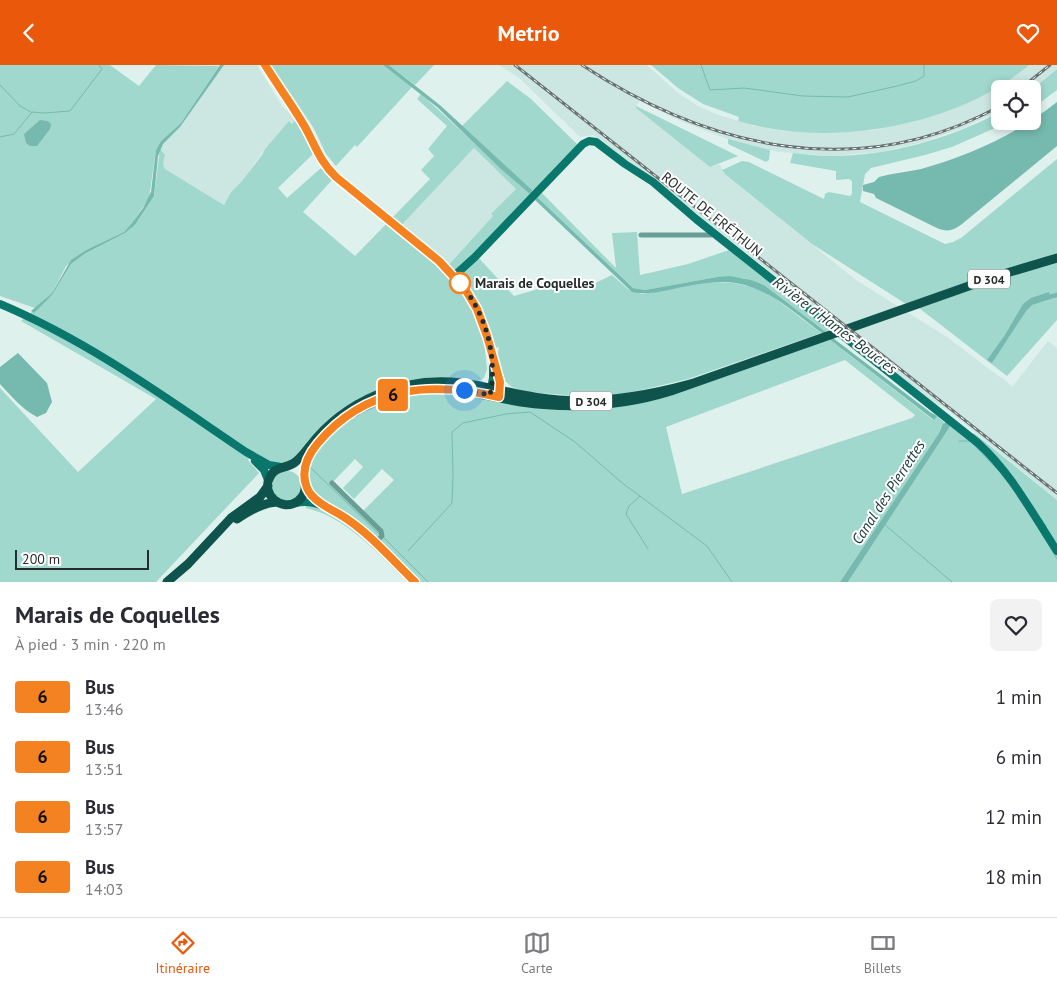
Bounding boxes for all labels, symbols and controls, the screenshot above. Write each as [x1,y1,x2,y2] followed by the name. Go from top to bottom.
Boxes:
[15,19,43,47] icon: back
[498,19,559,47] text: Metrio
[1014,19,1042,47] icon: heart
[991,80,1041,130] map controls
[991,80,1041,130] button: locate
[658,168,766,260] street label: ROUTE DE FRÉTHUN
[968,269,1010,288] road number: D 304
[449,272,471,294] marker: Marais de Coquelles
[769,272,901,378] water label: Rivière d'Hames-Boucres
[475,274,595,292] place label: Marais de Coquelles
[452,378,477,403] your location
[377,379,409,411] line badge: 6
[388,383,398,406] text: 6
[570,391,612,411] road number: D 304
[847,436,929,548] water label: Canal des Pierrettes
[15,547,149,570] scale bar
[22,550,60,568] text: 200 m
[15,599,220,630] text: Marais de Coquelles
[990,599,1042,651] button: heart
[15,634,166,654] text: À pied · 3 min · 220 m
[85,675,114,699] text: Bus
[37,685,48,708] text: 6
[996,685,1042,709] text: 1 min
[85,699,123,719] text: 13:46
[85,735,114,759] text: Bus
[37,745,48,768] text: 6
[996,745,1042,769] text: 6 min
[85,759,123,779] text: 13:51
[85,795,114,819] text: Bus
[37,805,48,828] text: 6
[985,805,1042,829] text: 12 min
[85,819,123,839] text: 13:57
[85,855,114,879] text: Bus
[37,865,48,888] text: 6
[985,865,1042,889] text: 18 min
[85,879,123,899] text: 14:03
[155,929,210,977] tab: Itinéraire
[521,929,553,977] tab: Carte
[864,929,902,977] tab: Billets

